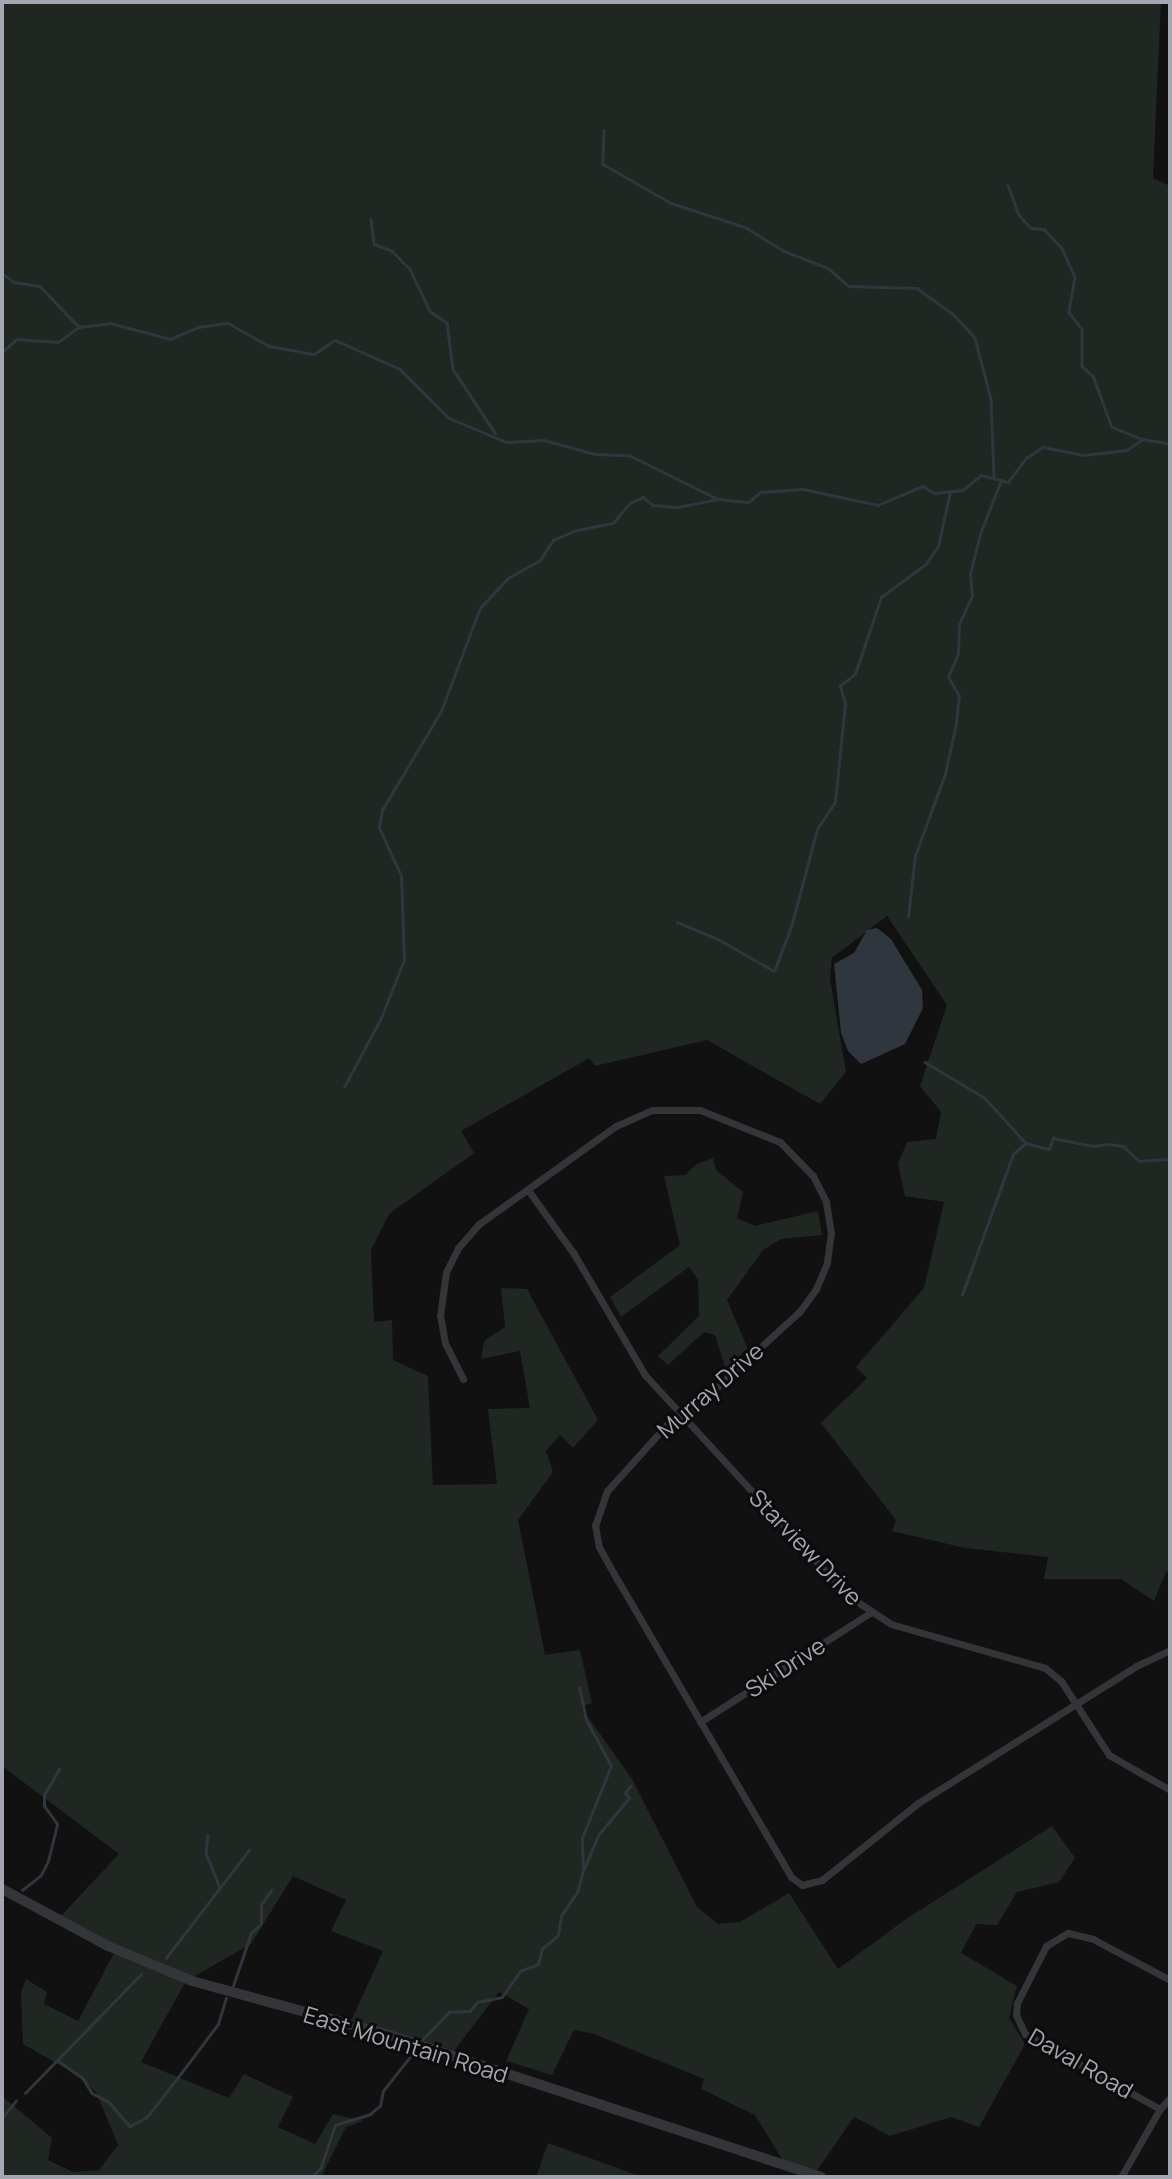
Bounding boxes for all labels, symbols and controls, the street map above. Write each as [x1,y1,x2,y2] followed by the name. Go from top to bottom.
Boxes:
[651,1336,769,1444] street label: Murray Drive
[744,1483,868,1611] street label: Starview Drive
[740,1631,830,1703] street label: Ski Drive
[301,2000,511,2088] street label: East Mountain Road
[1024,2022,1138,2104] street label: Daval Road

